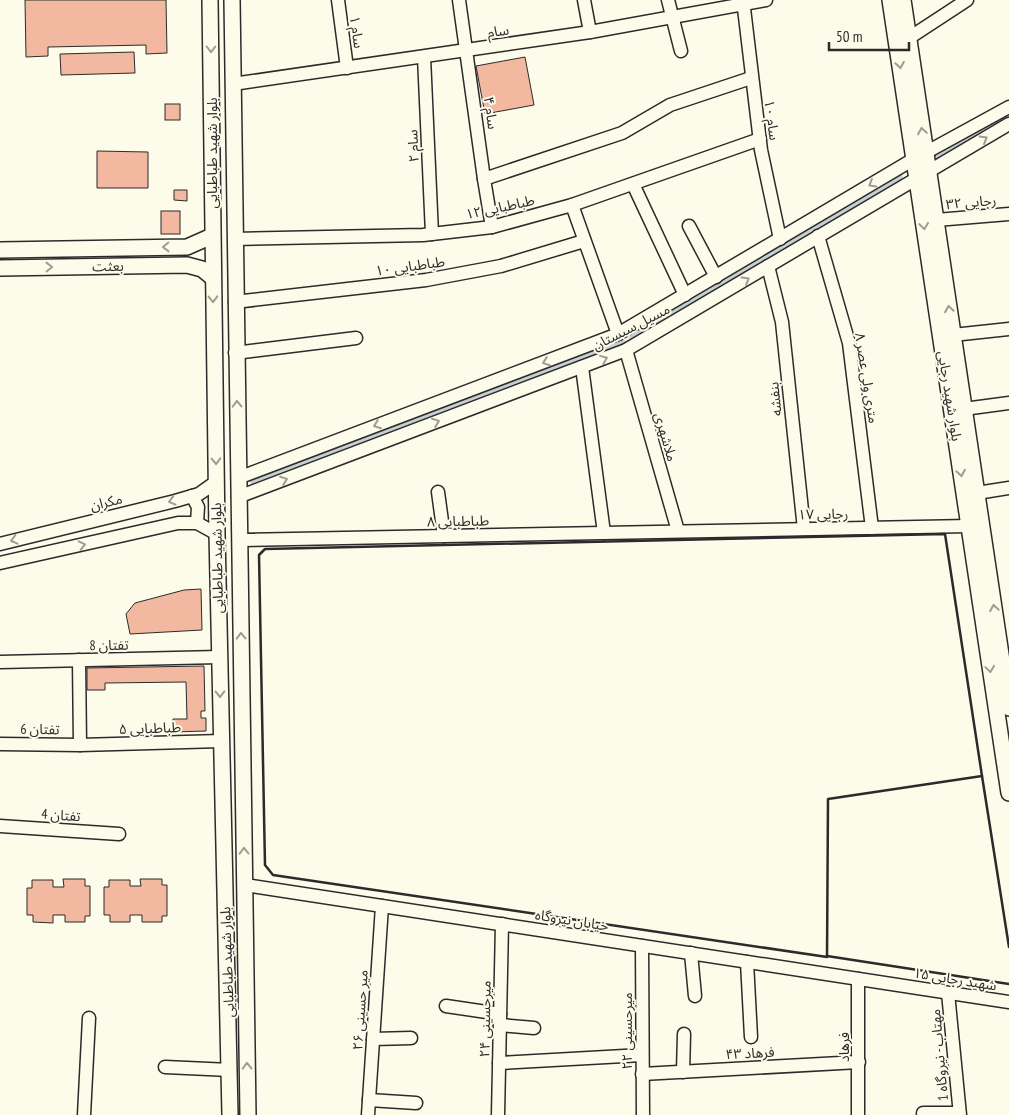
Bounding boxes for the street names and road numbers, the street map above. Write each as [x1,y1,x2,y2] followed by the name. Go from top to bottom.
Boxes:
[344,15,368,50] street label: سام ۱
[486,20,511,44] street label: سام
[478,96,502,131] street label: سام ۴
[203,97,221,208] street label: بلوار شهید طباطبایی
[758,99,784,142] street label: سام ۱۰
[403,129,425,163] street label: سام ۲
[464,191,536,223] street label: طباطبایی ۱۲
[945,191,997,213] street label: رجایی ۳۲
[374,252,446,280] street label: طباطبایی ۱۰
[92,257,124,275] street label: بعثت
[589,300,673,354] street label: مسیل سیستان
[851,331,883,425] street label: ۸ متری ولی عصر
[934,350,966,443] street label: بلوار شهید رجایی
[764,381,786,417] street label: بنفشه
[650,410,682,464] street label: ملاشهری
[88,489,124,515] street label: مکران
[207,502,227,614] street label: بلوار شهید طباطبایی
[798,505,848,523] street label: رجایی ۱۷
[427,511,489,531] street label: طباطبایی ۸
[89,636,129,654] street label: تفتان 8
[119,718,181,738] street label: طباطبایی ۵
[20,720,60,738] street label: تفتان 6
[41,805,81,825] street label: تفتان 4
[534,905,610,935] street label: خیابان نیروگاه
[216,906,238,1018] street label: بلوار شهید طباطبایی
[912,964,998,994] street label: شهید رجایی ۱۵
[348,969,372,1051] street label: میر حسینی ۲۶
[475,980,495,1058] street label: میرحسینی ۲۴
[618,992,636,1070] street label: میرحسینی ۲۲
[926,1008,952,1102] street label: مهتاب - نیروگاه 1
[835,1032,853,1062] street label: فرهاد
[725,1043,775,1063] street label: فرهاد ۴۳

